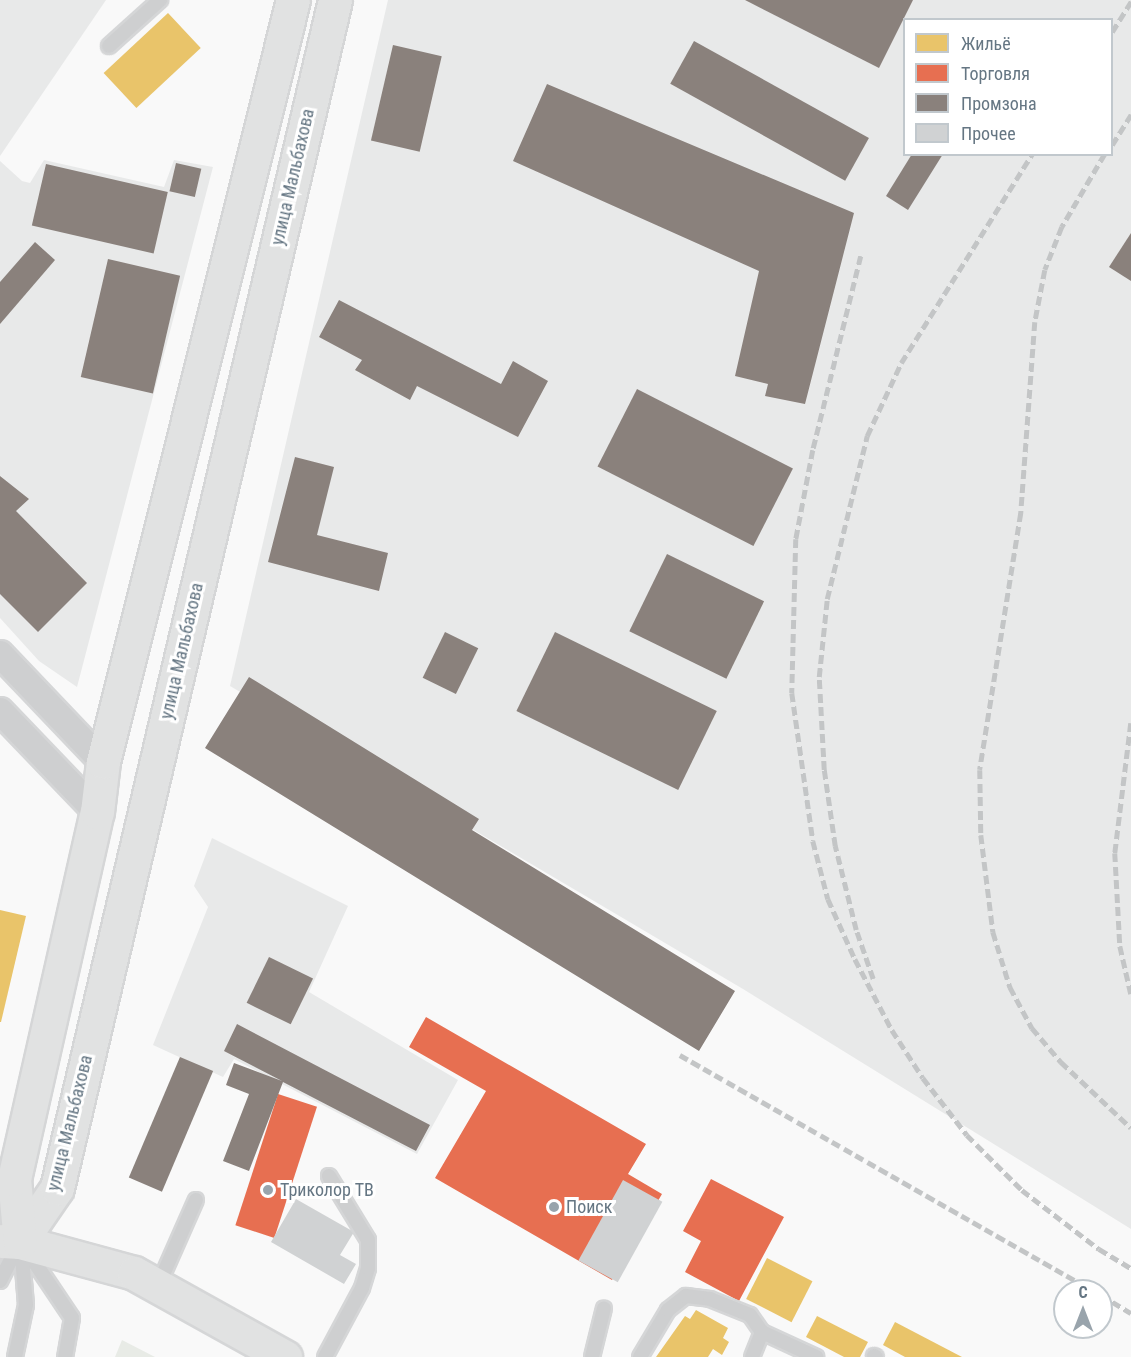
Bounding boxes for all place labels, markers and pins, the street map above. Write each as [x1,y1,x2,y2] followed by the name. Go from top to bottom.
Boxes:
[280,1179,374,1201] place label: Триколор ТВ
[261,1183,275,1197] marker: Триколор ТВ
[566,1196,612,1218] place label: Поиск
[547,1200,561,1214] marker: Поиск

